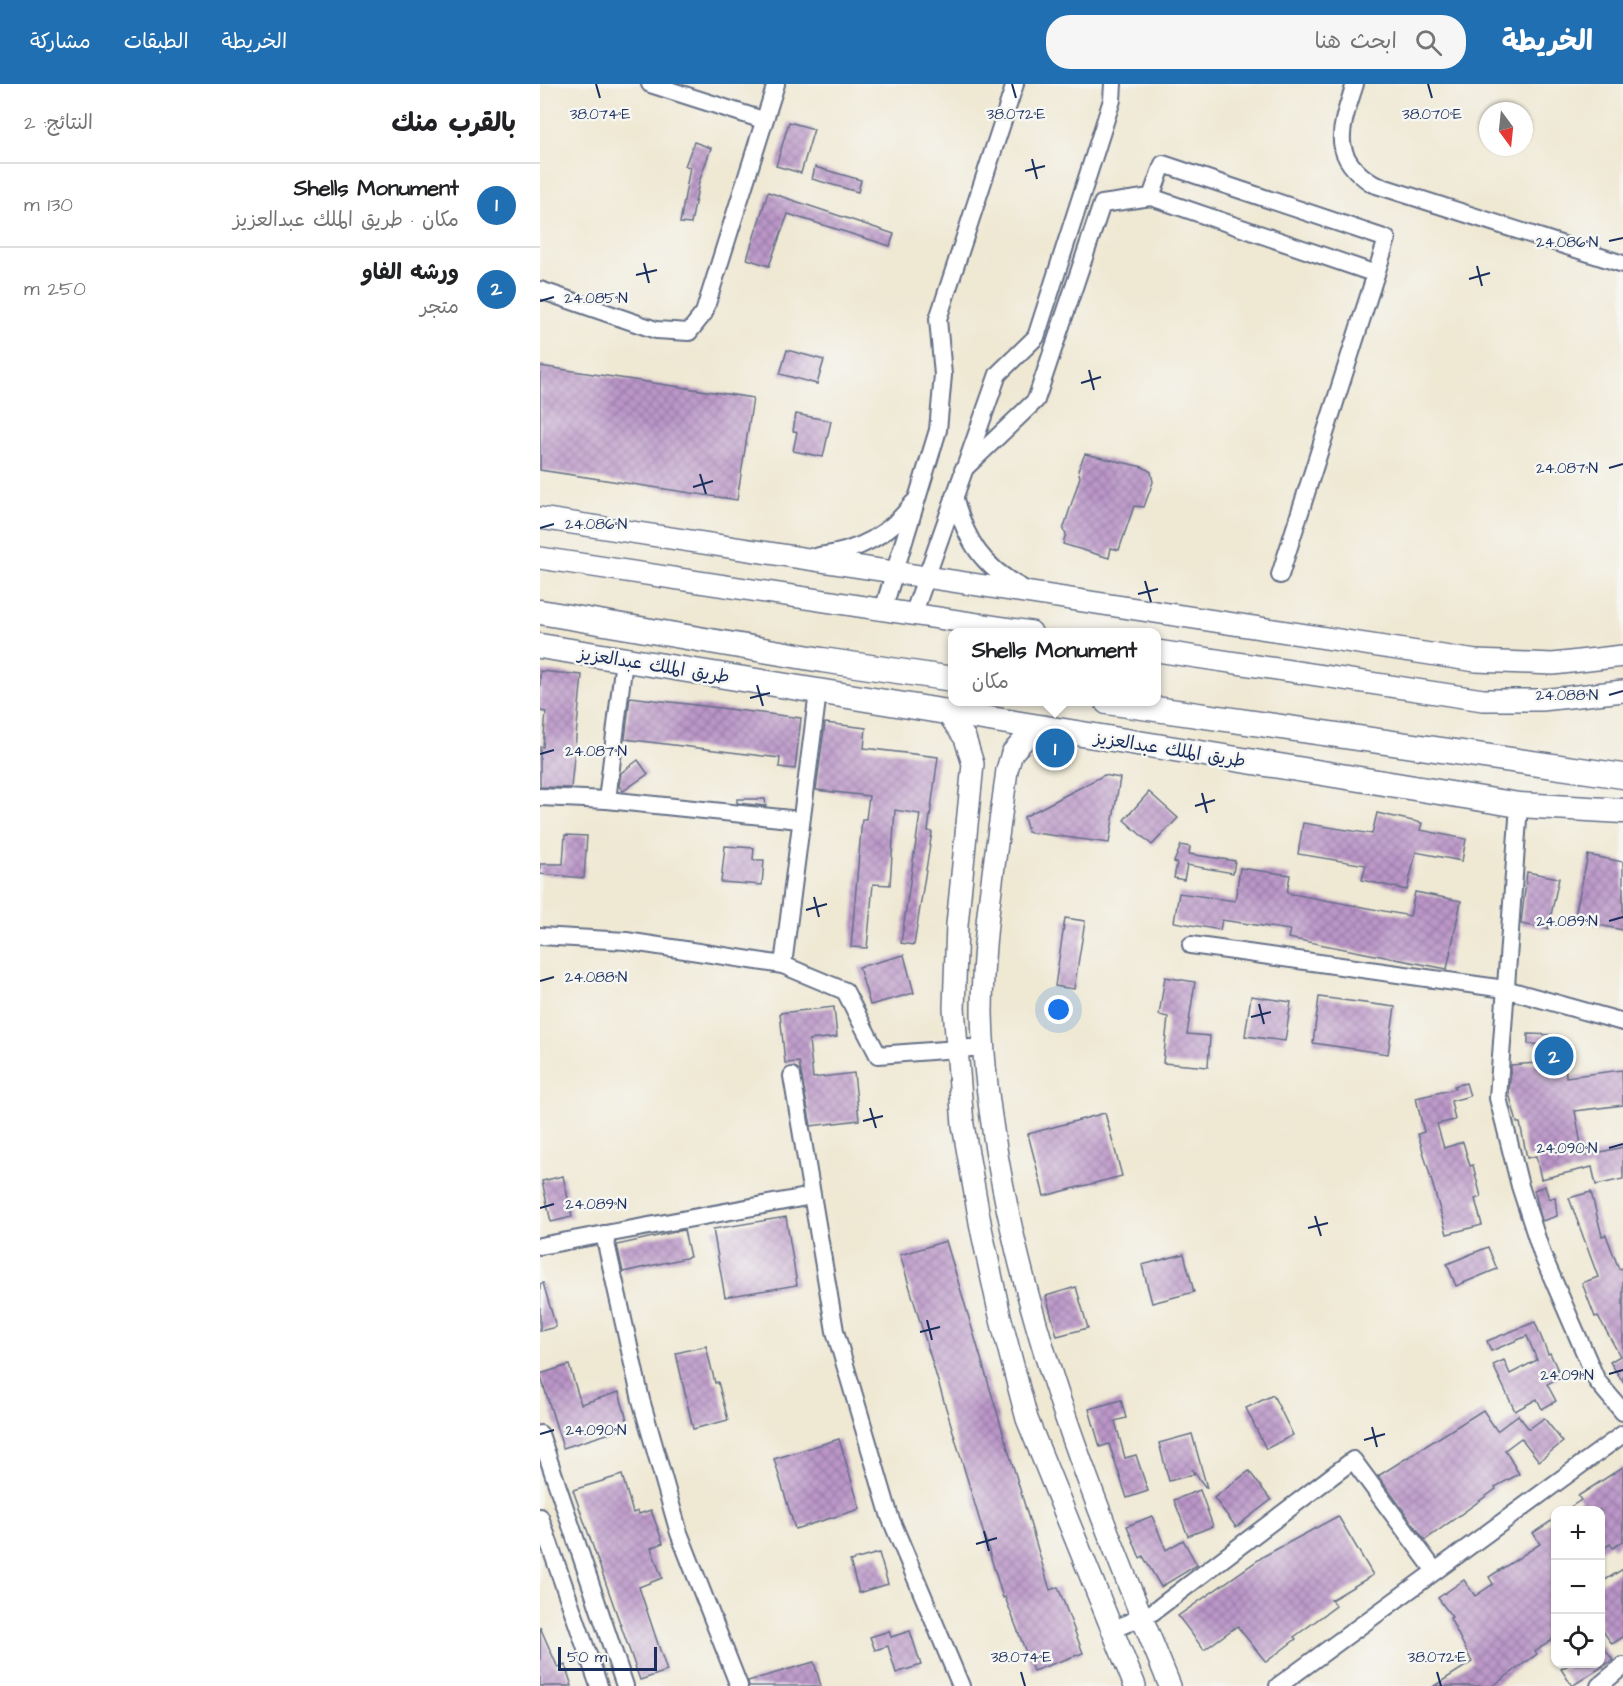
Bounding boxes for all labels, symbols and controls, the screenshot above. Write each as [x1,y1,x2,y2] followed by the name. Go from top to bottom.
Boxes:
[1046,15,1466,69] search box
[1502,22,1593,61] text: الخريطة
[1315,26,1397,57] text: ابحث هنا
[1412,26,1445,59] icon: search
[30,27,91,56] text: مشاركة
[124,27,189,56] text: الطبقات
[222,27,287,56] text: الخريطة
[1479,102,1533,156] north arrow
[570,104,630,125] text: 38.074°E
[987,104,1046,125] text: 38.072°E
[1402,104,1462,125] text: 38.070°E
[392,105,516,141] text: بالقرب منك
[24,109,93,137] text: النتائج: 2
[294,173,459,204] text: Shells Monument
[24,191,73,219] text: 130 m
[495,191,498,219] text: 1
[233,206,459,234] text: مكان · طريق الملك عبدالعزيز
[1536,232,1598,253] text: 24.086°N
[362,257,459,288] text: ورشه الفاو
[24,275,86,303] text: 250 m
[491,275,502,303] text: 2
[564,288,628,309] text: 24.085°N
[420,293,459,321] text: متجر
[1536,458,1598,479] text: 24.087°N
[565,514,627,535] text: 24.086°N
[948,628,1161,706] popup
[972,635,1137,666] text: Shells Monument
[574,641,731,690] street label: طريق الملك عبدالعزيز
[972,668,1009,696] text: مكان
[1536,685,1598,706] text: 24.088°N
[1090,725,1247,774] street label: طريق الملك عبدالعزيز
[1036,726,1074,770] pin: 1
[565,741,627,762] text: 24.087°N
[1536,911,1598,932] text: 24.089°N
[565,967,627,988] text: 24.088°N
[1044,995,1073,1024] your location
[1534,1034,1574,1078] pin: 2
[1536,1138,1598,1159] text: 24.090°N
[565,1194,627,1215] text: 24.089°N
[1540,1365,1594,1386] text: 24.091°N
[565,1420,627,1441] text: 24.090°N
[1551,1506,1605,1668] map controls
[1551,1506,1605,1560] button: +
[1551,1560,1605,1614] button: −
[1551,1614,1605,1668] button: locate
[558,1644,657,1672] scale bar
[567,1646,607,1668] text: 50 m
[991,1647,1051,1668] text: 38.074°E
[1408,1647,1467,1668] text: 38.072°E

